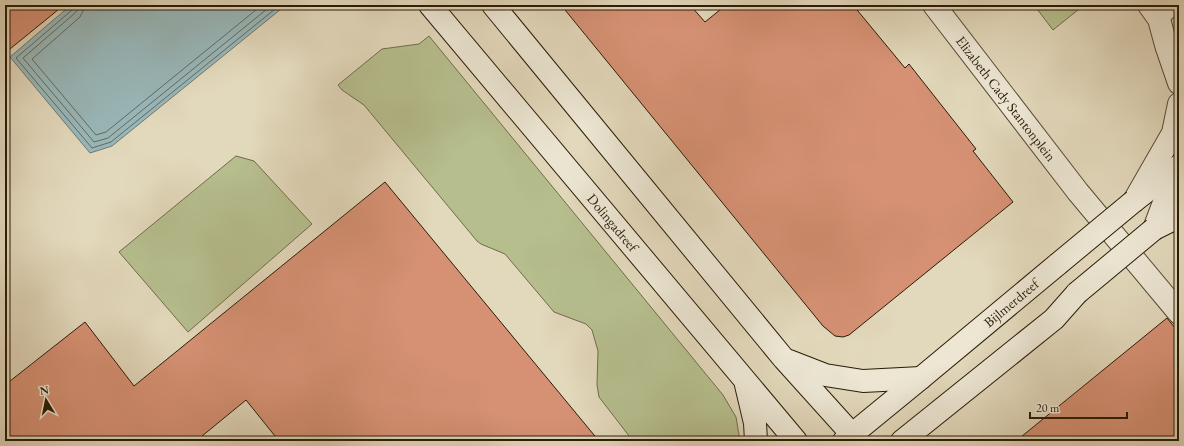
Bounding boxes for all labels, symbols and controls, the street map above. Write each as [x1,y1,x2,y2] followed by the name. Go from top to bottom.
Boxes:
[952,32,1060,165] street label: Elizabeth Cady Stantonplein
[583,190,643,256] street label: Dolingadreef
[980,274,1044,331] street label: Bijlmerdreef
[26,380,66,420] north arrow
[39,382,50,398] text: N
[1030,394,1127,420] scale bar
[1036,400,1060,416] text: 20 m

